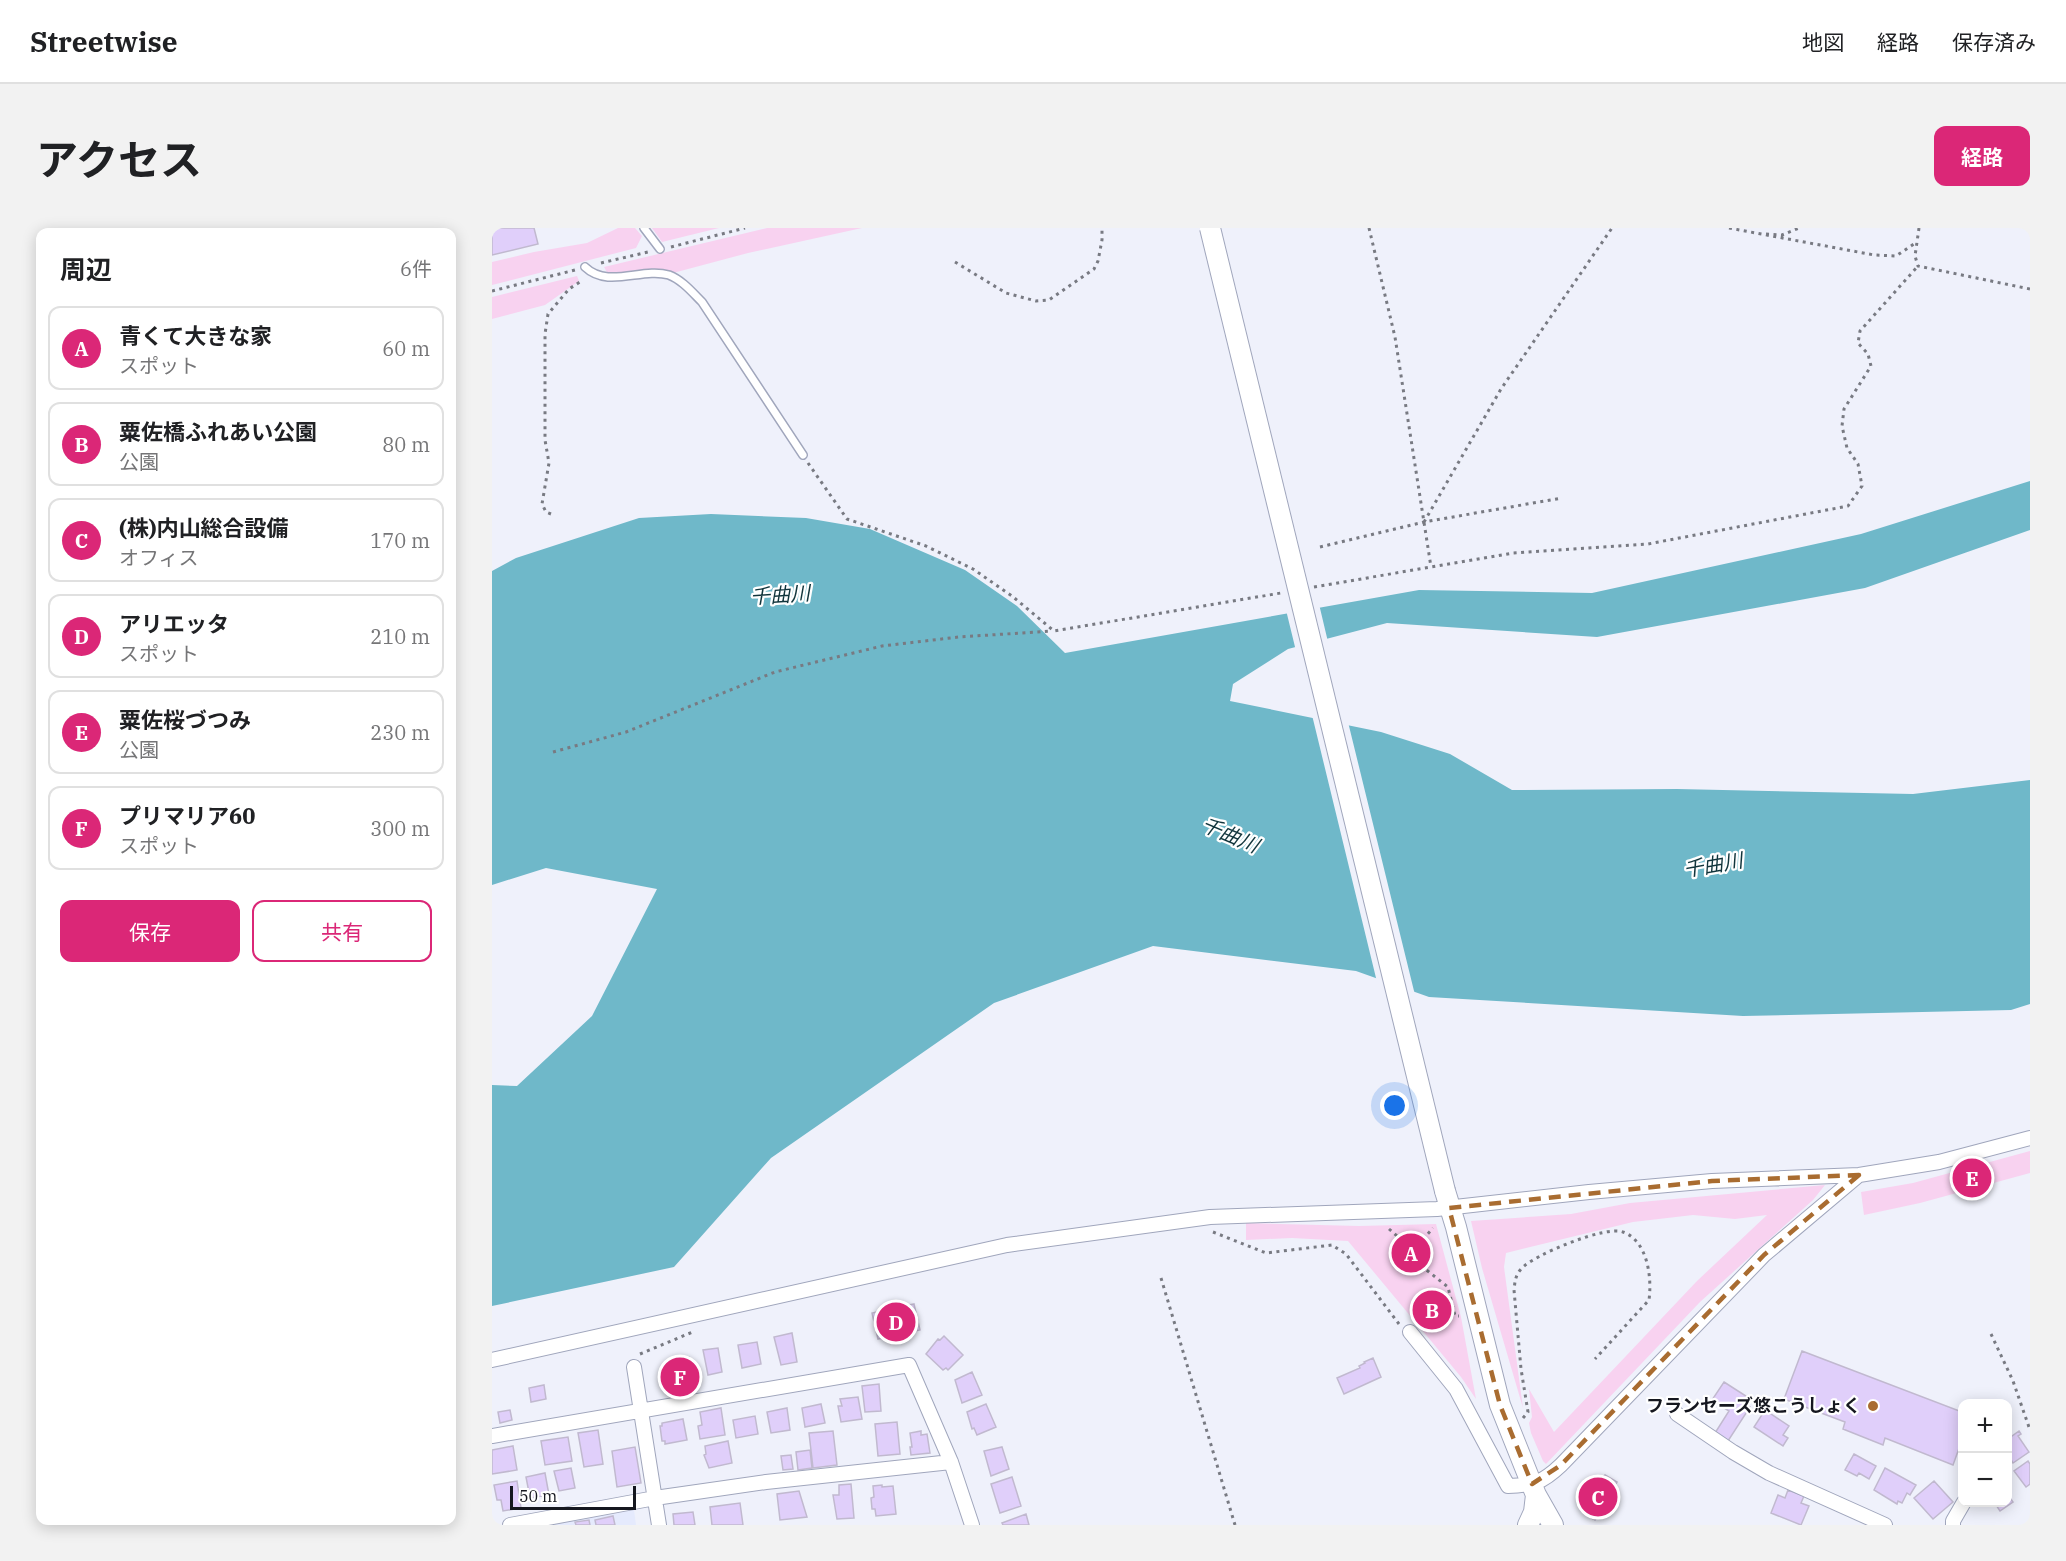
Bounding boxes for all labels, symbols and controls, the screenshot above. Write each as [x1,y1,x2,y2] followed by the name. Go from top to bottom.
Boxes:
[30,23,177,60] text: Streetwise
[1802,28,1844,56] text: 地図
[1877,28,1919,56] text: 経路
[1952,28,2036,56] text: 保存済み
[1934,126,2030,186] button: 経路
[36,132,202,187] text: アクセス
[60,252,112,286] text: 周辺
[400,255,432,282] text: 6件
[119,321,272,350] text: 青くて大きな家
[75,335,88,362] text: A
[382,335,430,362] text: 60 m
[119,352,199,379] text: スポット
[119,417,317,446] text: 粟佐橋ふれあい公園
[74,431,89,458] text: B
[382,431,430,458] text: 80 m
[119,448,159,475] text: 公園
[119,513,289,542] text: (株)内山総合設備
[75,527,88,554] text: C
[370,527,430,554] text: 170 m
[119,544,199,571] text: オフィス
[749,579,813,610] water label: 千曲川
[119,609,229,638] text: アリエッタ
[74,623,89,650] text: D
[370,623,430,650] text: 210 m
[119,640,199,667] text: スポット
[119,705,251,734] text: 粟佐桜づつみ
[75,719,88,746] text: E
[370,719,430,746] text: 230 m
[119,736,159,763] text: 公園
[119,801,255,830] text: プリマリア60
[1197,810,1265,859] water label: 千曲川
[75,815,88,842] text: F
[370,815,430,842] text: 300 m
[119,832,199,859] text: スポット
[1681,846,1747,883] water label: 千曲川
[60,900,240,962] button: 保存
[252,900,432,962] button: 共有
[1380,1091,1409,1120] your location
[1952,1156,1992,1200] pin: E
[1392,1230,1430,1276] pin: A
[1412,1288,1452,1332] pin: B
[876,1300,916,1344] pin: D
[660,1354,699,1400] pin: F
[1646,1394,1861,1417] place label: フランセーズ悠こうしょく
[1866,1399,1880,1413] marker: フランセーズ悠こうしょく
[1958,1399,2012,1507] map controls
[1958,1399,2012,1453] button: +
[1958,1453,2012,1507] button: −
[1578,1474,1618,1520] pin: C
[510,1483,636,1510] scale bar
[519,1486,557,1506] text: 50 m

